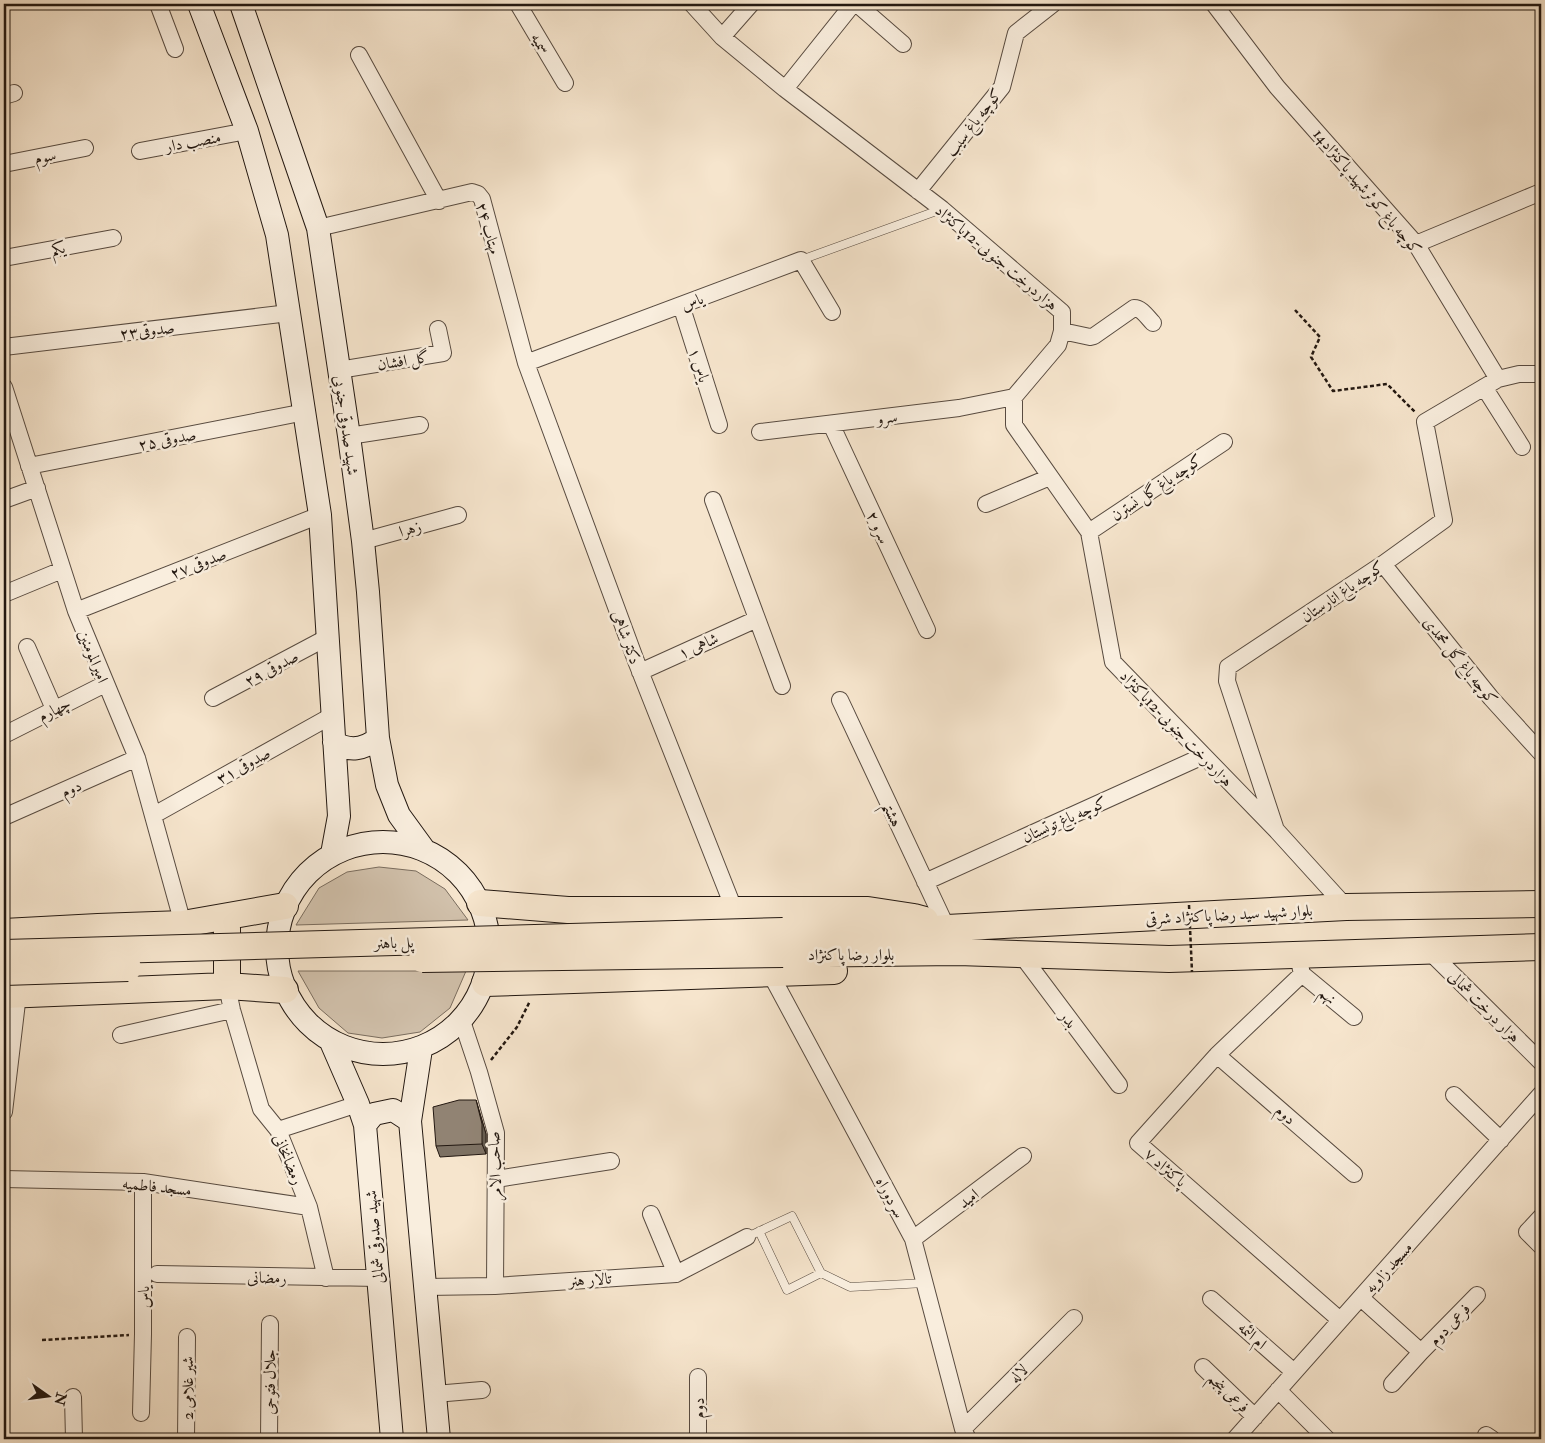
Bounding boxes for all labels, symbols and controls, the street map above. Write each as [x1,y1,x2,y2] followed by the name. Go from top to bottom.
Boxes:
[526,29,554,58] street label: سمیه
[941,85,1009,163] street label: کوچه باغ سیب
[1306,125,1426,261] street label: کوچه باغ کوثرشهید پاکنژاد14
[162,127,223,157] street label: منصب دار
[33,145,59,173] street label: سوم
[471,200,505,256] street label: مهتاب ۲۴
[930,200,1062,316] street label: هزاردرخت جنوبی-12پاکنژاد
[49,238,69,265] street label: یکم
[678,288,707,315] street label: یاس
[118,318,176,344] street label: صدوقی۲۳
[684,345,714,386] street label: یاس ۱
[376,347,431,376] street label: گل افشان
[328,374,363,476] street label: شهید صدوقی جنوبی
[874,407,899,429] street label: سرو
[137,425,198,455] street label: صدوقی ۲۵
[1107,450,1208,528] street label: کوچه باغ گل نسترن
[862,508,894,547] street label: سرو ۲
[397,516,424,542] street label: زهرا
[167,544,229,584] street label: صدوقی ۲۷
[1297,557,1390,630] street label: کوچه باغ انارستان
[607,608,645,667] street label: دکتر شاهی
[1416,612,1502,711] street label: کوچه باغ گل محمدی
[73,627,113,686] street label: امیرالمومنین
[675,628,722,664] street label: شاهی ۱
[241,646,302,691] street label: صدوقی ۲۹
[1115,666,1237,792] street label: هزاردرخت جنوبی-12پاکنژاد
[35,693,76,730] street label: چهارم
[213,743,274,789] street label: صدوقی ۳۱
[58,776,87,806] street label: دوم
[1019,792,1111,850] street label: کوچه باغ توتستان
[872,799,906,833] street label: هشتم
[1145,901,1313,930] street label: بلوار شهید سید رضا پاکنژاد شرقی
[372,932,415,955] street label: پل باهنر
[808,945,894,966] street label: بلوار رضا پاکنژاد
[1444,966,1525,1047] street label: هزار درخت شمالی
[1311,983,1340,1013] street label: نهم
[1054,1005,1081,1032] street label: بدر
[1268,1100,1300,1132] street label: دوم
[268,1131,308,1188] street label: رمضانخانی
[484,1131,507,1201] street label: صاحب الامر
[1139,1144,1191,1193] street label: پاکنژاد ۷
[121,1173,193,1201] street label: مسجد فاطمیه
[871,1173,909,1221] street label: سردوراه
[954,1184,983,1213] street label: امید
[361,1189,389,1285] street label: شهید صدوقی شمالی
[1361,1238,1417,1297] street label: مسجد زاویه
[247,1268,287,1288] street label: رمضانی
[566,1268,613,1292] street label: تالار هنر
[134,1285,154,1308] street label: یاس
[1425,1299,1478,1353] street label: فرعی دوم
[1231,1318,1271,1357] street label: ام الئمه
[260,1349,280,1415] street label: جلال فتوحی
[178,1356,198,1420] street label: شیر غلامی 2
[1005,1360,1033,1387] street label: لاله
[1200,1368,1253,1421] street label: فرعی پنجم
[22,1370,72,1420] north arrow
[50,1390,70,1408] text: N
[689,1398,713,1418] street label: دوم

